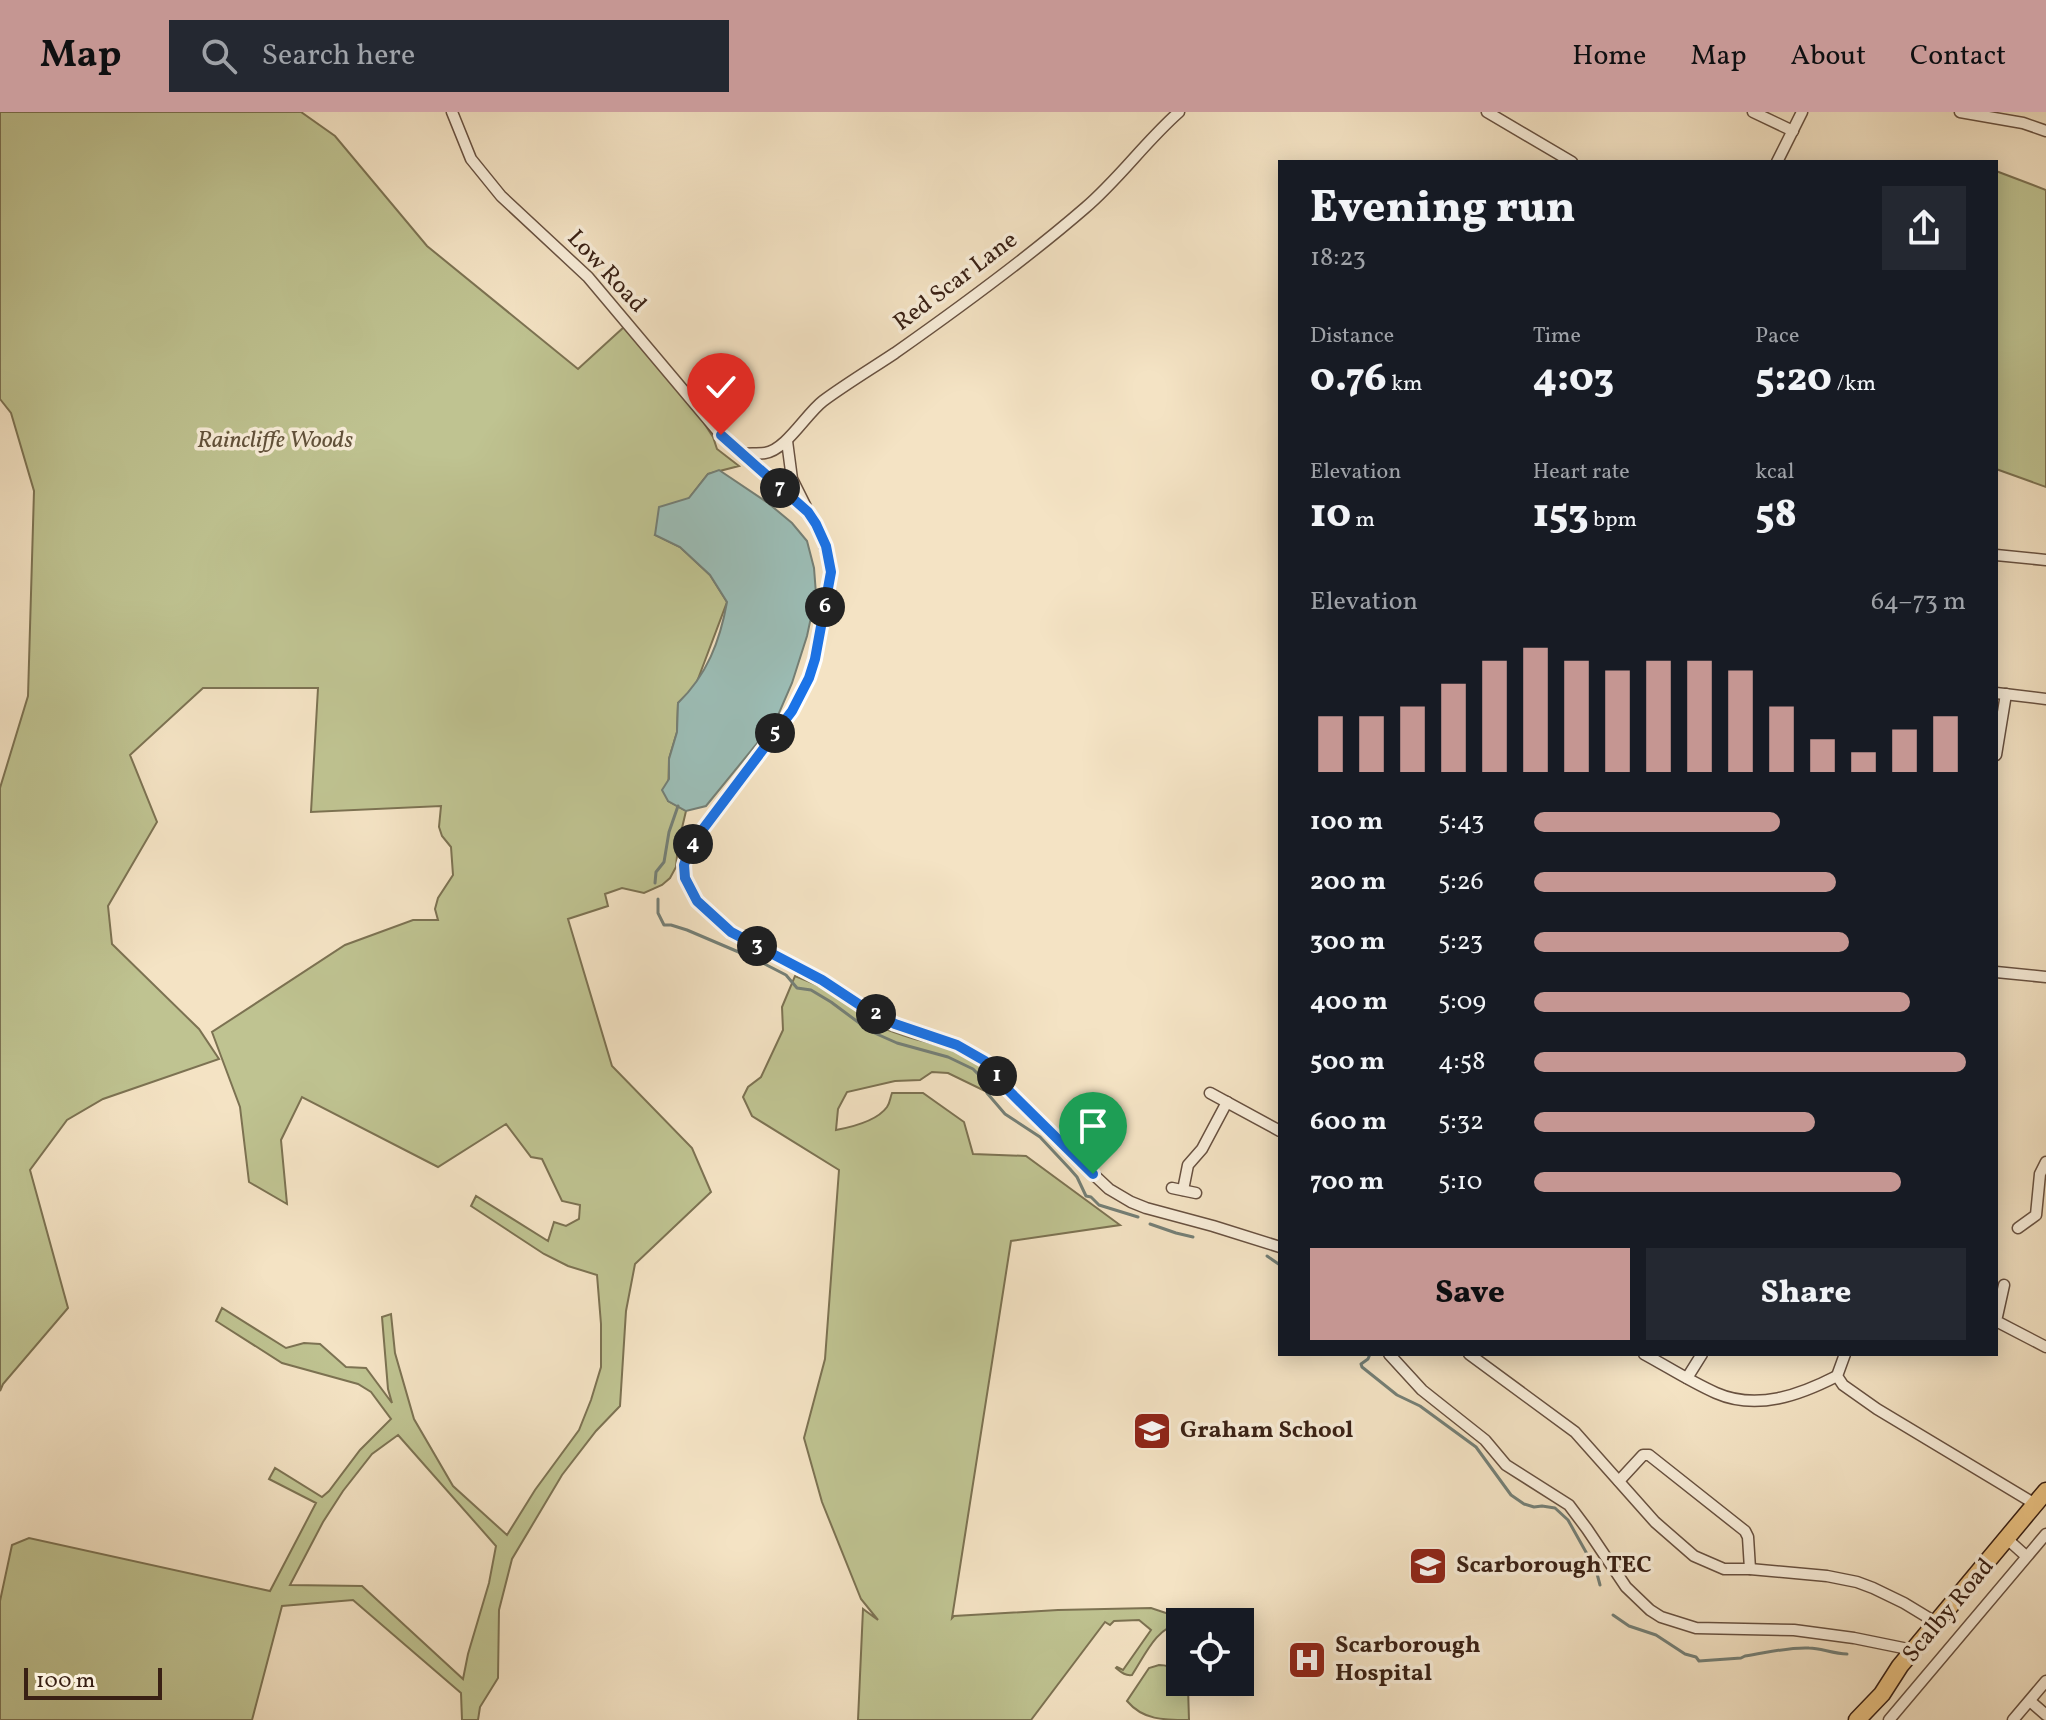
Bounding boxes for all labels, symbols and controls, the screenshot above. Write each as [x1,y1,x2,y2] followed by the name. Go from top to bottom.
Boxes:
[169,20,729,92] search box
[40,30,121,83] text: Map
[197,34,241,78] icon: search
[261,35,415,77] text: Search here
[1572,37,1646,76] text: Home
[1690,37,1746,76] text: Map
[1790,37,1866,76] text: About
[1910,37,2006,76] text: Contact
[1310,179,1576,240] text: Evening run
[1882,186,1966,270] button: share
[559,223,653,321] street label: Low Road
[887,224,1025,340] street label: Red Scar Lane
[1310,240,1366,276] text: 18:23
[1310,321,1394,352] text: Distance
[1533,321,1581,352] text: Time
[1755,321,1799,352] text: Pace
[1310,352,1387,408] text: 0.76
[1533,352,1614,408] text: 4:03
[1755,352,1832,408] text: 5:20
[687,353,755,435] pin
[699,365,743,409] icon: check
[1387,369,1423,400] text: km
[1832,369,1876,400] text: /km
[197,424,353,458] park label: Raincliffe Woods
[1310,457,1401,488] text: Elevation
[1533,457,1630,488] text: Heart rate
[1755,457,1794,488] text: kcal
[760,468,800,508] pin: 7
[775,472,785,503] text: 7
[1310,488,1351,544] text: 10
[1533,488,1589,544] text: 153
[1755,488,1797,544] text: 58
[1351,505,1375,536] text: m
[1589,505,1637,536] text: bpm
[1310,584,1418,620] text: Elevation
[1871,584,1966,620] text: 64–73 m
[805,587,845,627] pin: 6
[819,591,831,622] text: 6
[755,713,795,753] pin: 5
[770,717,780,748] text: 5
[1310,804,1383,840] text: 100 m
[1438,804,1484,840] text: 5:43
[673,824,713,864] pin: 4
[686,828,700,859] text: 4
[1310,864,1386,900] text: 200 m
[1438,864,1484,900] text: 5:26
[1310,924,1386,960] text: 300 m
[1438,924,1483,960] text: 5:23
[737,926,777,966] pin: 3
[751,930,763,961] text: 3
[1310,984,1388,1020] text: 400 m
[1438,984,1486,1020] text: 5:09
[856,994,896,1034] pin: 2
[870,998,882,1029] text: 2
[1310,1044,1385,1080] text: 500 m
[1438,1044,1485,1080] text: 4:58
[977,1056,1017,1096] pin: 1
[993,1060,1001,1091] text: 1
[1059,1092,1127,1174] pin
[1071,1104,1115,1148] icon: arrive
[1310,1104,1387,1140] text: 600 m
[1438,1104,1484,1140] text: 5:32
[1310,1164,1384,1200] text: 700 m
[1438,1164,1482,1200] text: 5:10
[1310,1248,1630,1340] button: Save
[1646,1248,1966,1340] button: Share
[1131,1410,1173,1452] school or university icon: Graham School
[1180,1414,1353,1448] place label: Graham School
[1407,1545,1449,1587] school or university icon: Scarborough TEC
[1456,1549,1652,1583] place label: Scarborough TEC
[1895,1551,2003,1671] street label: Scalby Road
[1166,1608,1254,1696] map controls
[1166,1608,1254,1696] button: locate
[1335,1629,1481,1691] place label: Scarborough Hospital
[1286,1639,1328,1681] hospital icon: Scarborough Hospital
[24,1664,162,1700] scale bar
[36,1666,95,1697] text: 100 m

